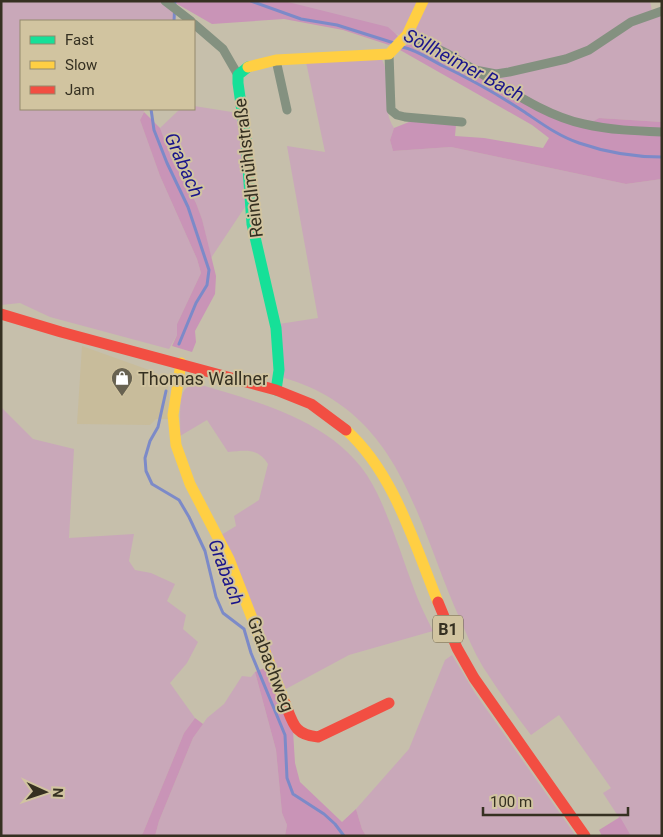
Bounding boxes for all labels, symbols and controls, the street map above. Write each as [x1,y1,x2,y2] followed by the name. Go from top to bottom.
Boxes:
[20,20,195,110] legend
[400,24,528,106] water label: Söllheimer Bach
[65,31,94,49] text: Fast
[65,56,97,74] text: Slow
[65,81,95,99] text: Jam
[229,97,267,239] street label: Reindlmühlstraße
[160,129,208,201] water label: Grabach
[110,366,134,397] shop icon: Thomas Wallner
[138,368,268,389] place label: Thomas Wallner
[203,536,249,608] water label: Grabach
[243,613,299,715] street label: Grabachweg
[433,616,463,642] road number: B1
[20,767,70,817] north arrow
[483,784,628,816] scale bar
[50,787,66,798] text: N
[490,793,532,811] text: 100 m

